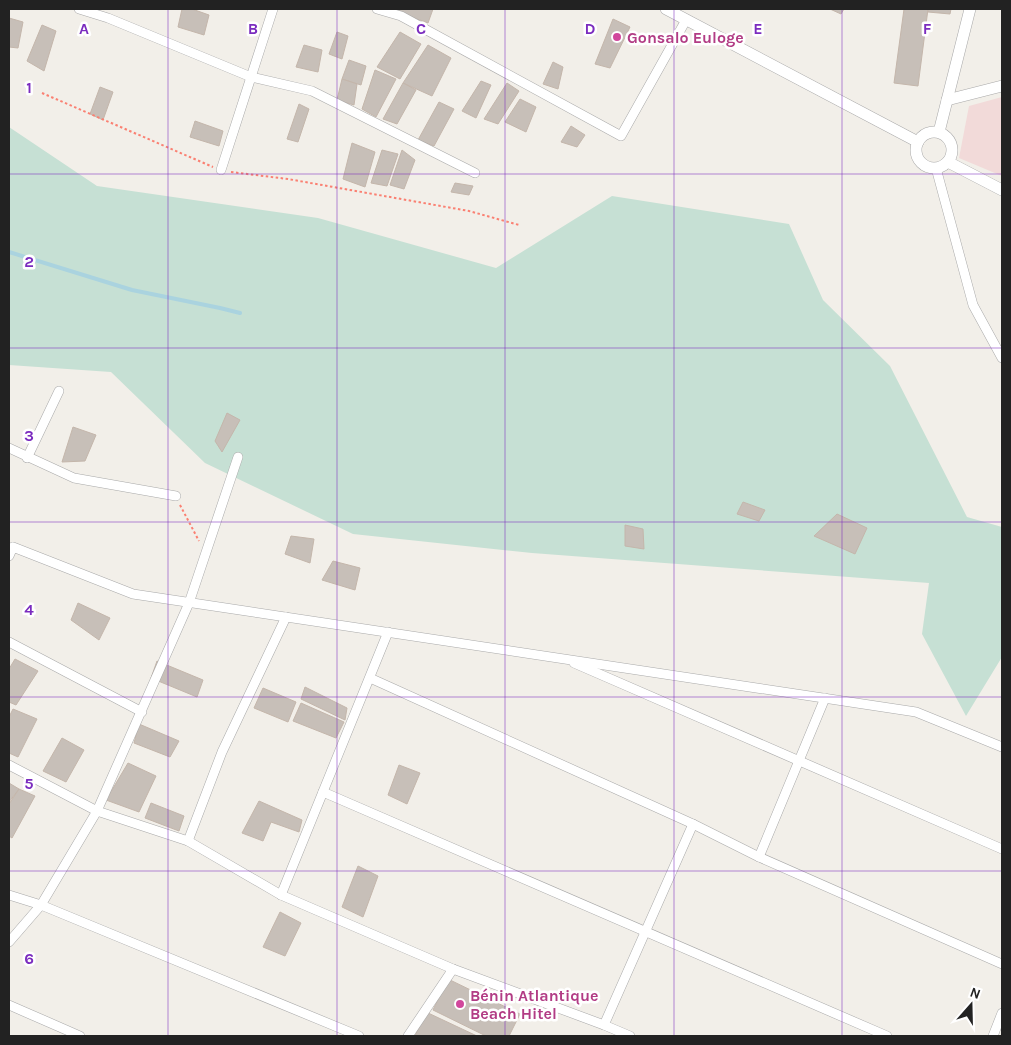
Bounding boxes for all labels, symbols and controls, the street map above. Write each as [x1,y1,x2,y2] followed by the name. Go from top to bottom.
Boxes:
[79,19,89,38] text: A
[248,19,258,38] text: B
[416,19,426,38] text: C
[585,19,596,38] text: D
[753,19,763,38] text: E
[923,19,932,38] text: F
[627,28,744,47] place label: Gonsalo Euloge
[611,31,623,43] marker: Gonsalo Euloge
[26,78,32,97] text: 1
[24,252,34,271] text: 2
[24,426,34,445] text: 3
[24,600,34,619] text: 4
[24,774,34,793] text: 5
[24,949,34,968] text: 6
[946,980,996,1030] north arrow
[968,984,983,1003] text: N
[470,986,598,1023] place label: Bénin Atlantique Beach Hitel
[454,998,466,1010] marker: Bénin Atlantique Beach Hitel

